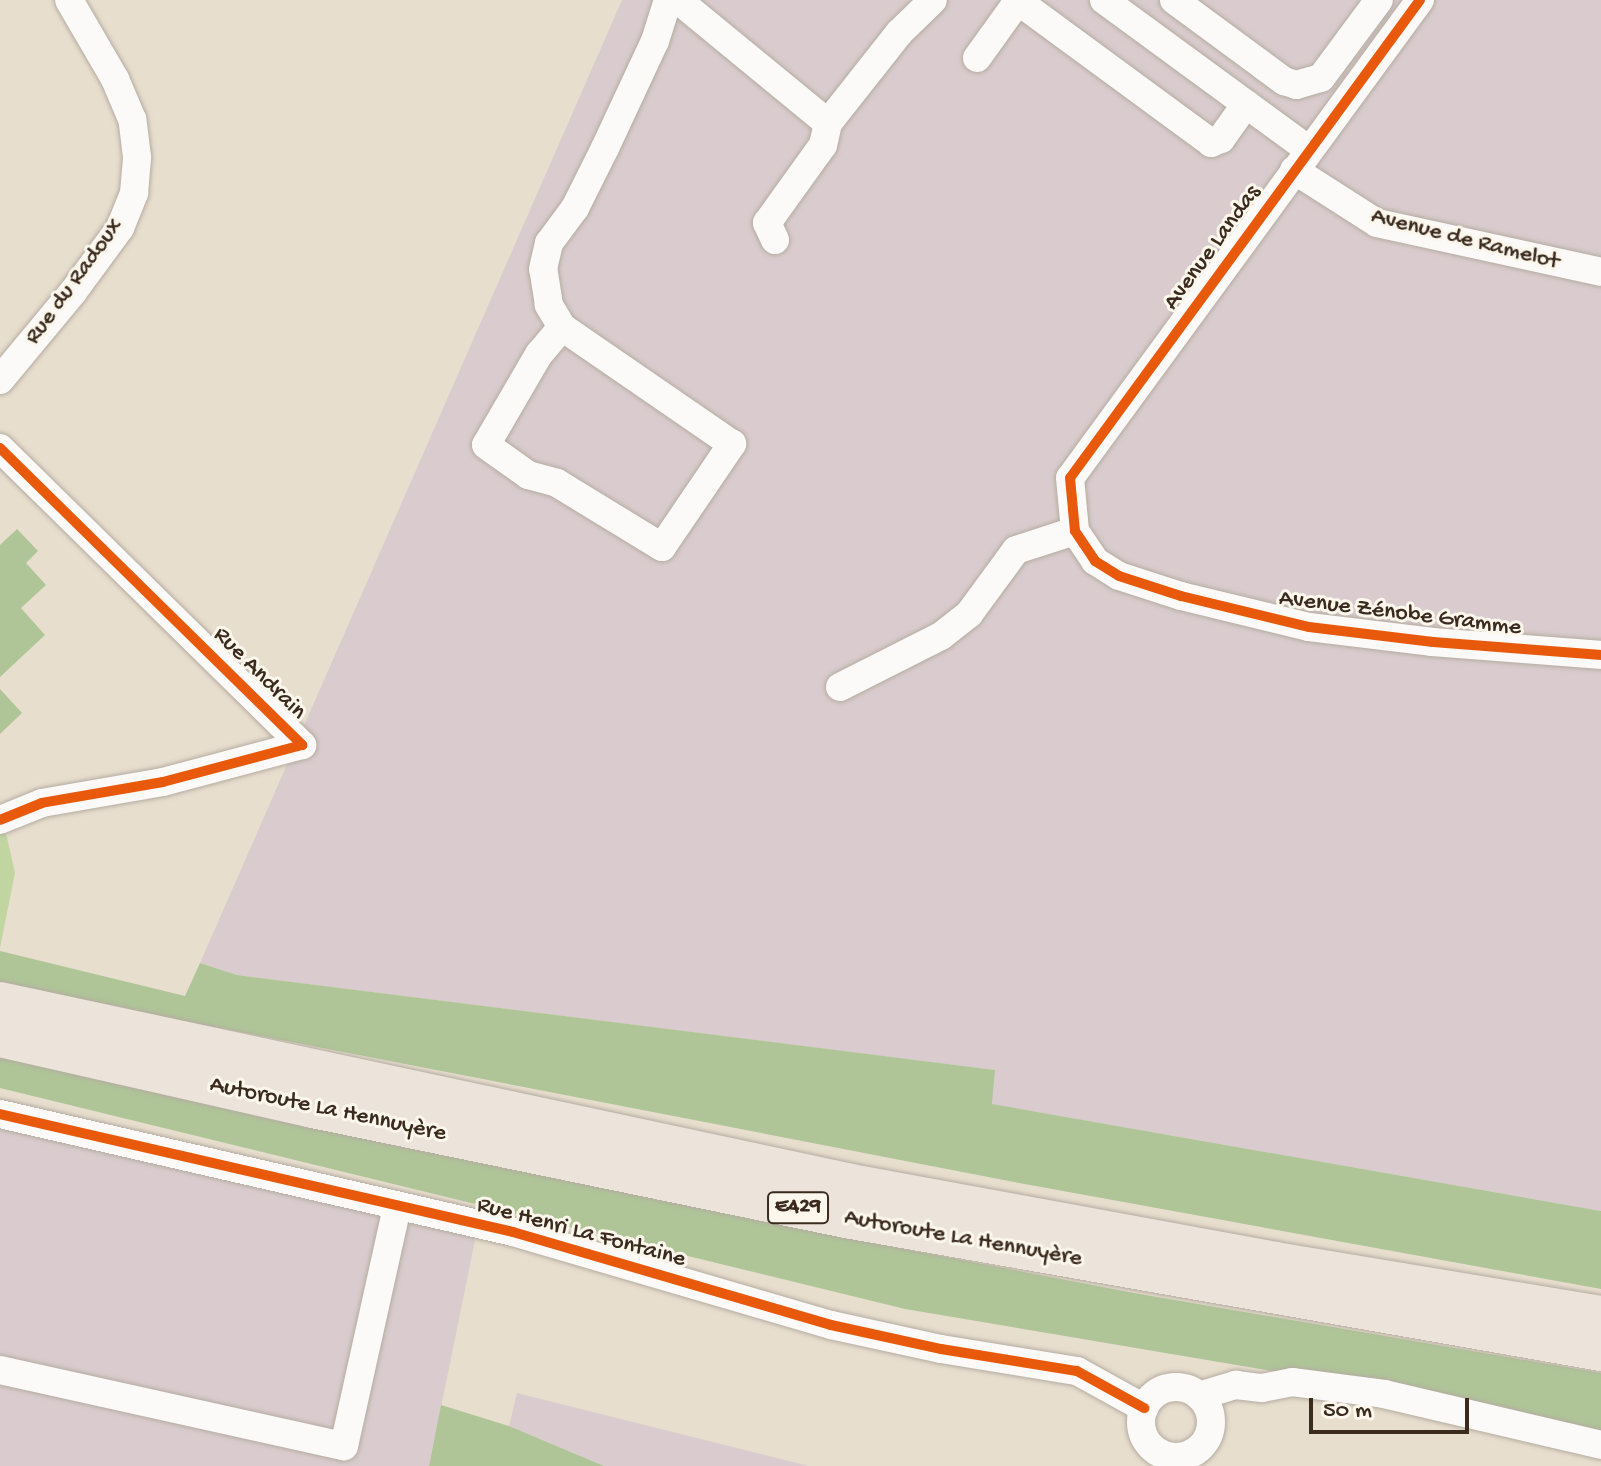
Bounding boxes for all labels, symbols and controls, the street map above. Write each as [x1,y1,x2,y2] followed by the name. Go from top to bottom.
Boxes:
[1158,180,1268,316] street label: Avenue Landas
[1368,203,1562,277] street label: Avenue de Ramelot
[19,213,131,351] street label: Rue du Radoux
[1277,585,1523,643] street label: Avenue Zénobe Gramme
[206,621,312,727] street label: Rue Andrain
[207,1071,449,1149] street label: Autoroute La Hennuyère
[766,1190,830,1226] road number: E429
[474,1191,688,1275] street label: Rue Henri La Fontaine
[842,1204,1084,1274] street label: Autoroute La Hennuyère
[1313,1382,1473,1432] scale bar
[1323,1397,1372,1426] text: 50 m

